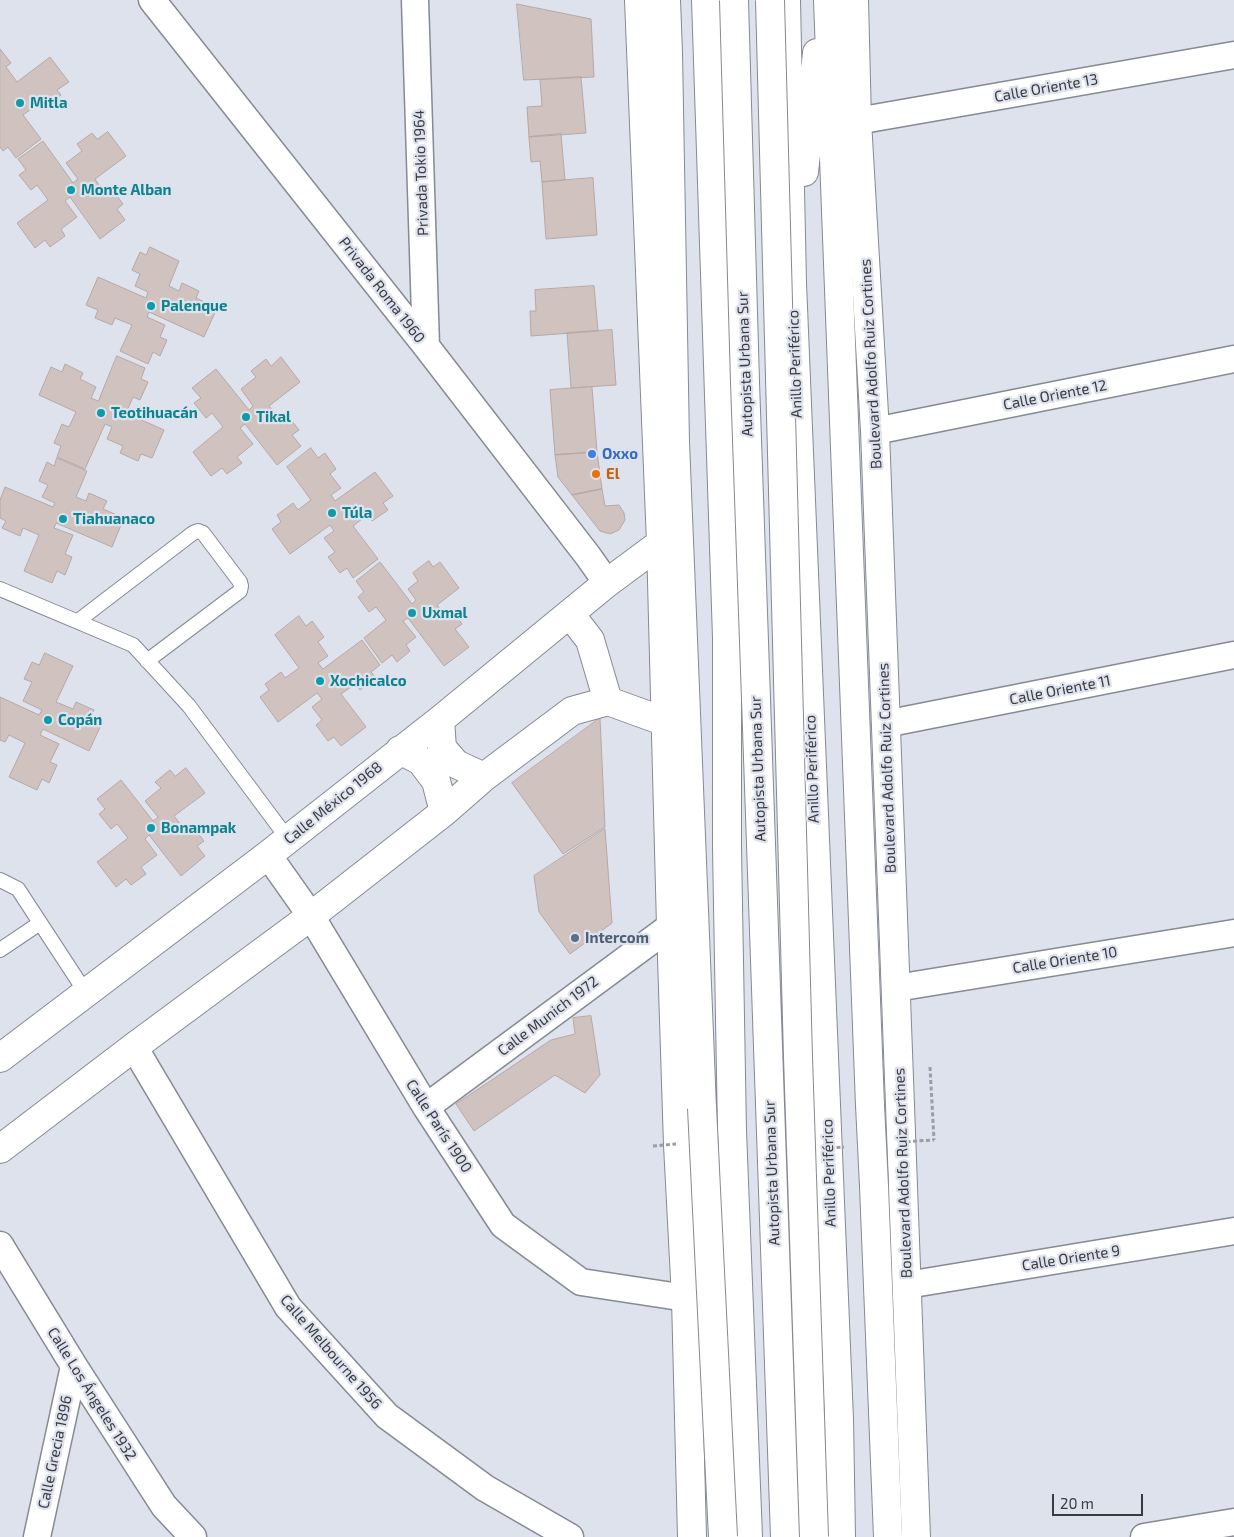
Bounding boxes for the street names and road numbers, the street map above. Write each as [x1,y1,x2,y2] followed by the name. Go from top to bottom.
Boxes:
[993,70,1099,106] street label: Calle Oriente 13
[410,110,432,236] street label: Privada Tokio 1964
[335,233,429,347] street label: Privada Roma 1960
[857,258,885,470] street label: Boulevard Adolfo Ruiz Cortines
[733,291,757,437] street label: Autopista Urbana Sur
[784,310,806,418] street label: Anillo Periférico
[1002,376,1108,414] street label: Calle Oriente 12
[874,663,900,873] street label: Boulevard Adolfo Ruiz Cortines
[1008,671,1112,709] street label: Calle Oriente 11
[746,696,770,842] street label: Autopista Urbana Sur
[801,715,823,823] street label: Anillo Periférico
[280,758,386,848] street label: Calle México 1968
[1011,943,1119,977] street label: Calle Oriente 10
[494,972,602,1060] street label: Calle Munich 1972
[890,1068,916,1278] street label: Boulevard Adolfo Ruiz Cortines
[402,1076,476,1176] street label: Calle París 1900
[760,1100,784,1246] street label: Autopista Urbana Sur
[818,1119,840,1227] street label: Anillo Periférico
[1021,1241,1121,1275] street label: Calle Oriente 9
[276,1291,386,1413] street label: Calle Melbourne 1956
[44,1324,140,1464] street label: Calle Los Ángeles 1932
[34,1394,76,1510] street label: Calle Grecia 1896

